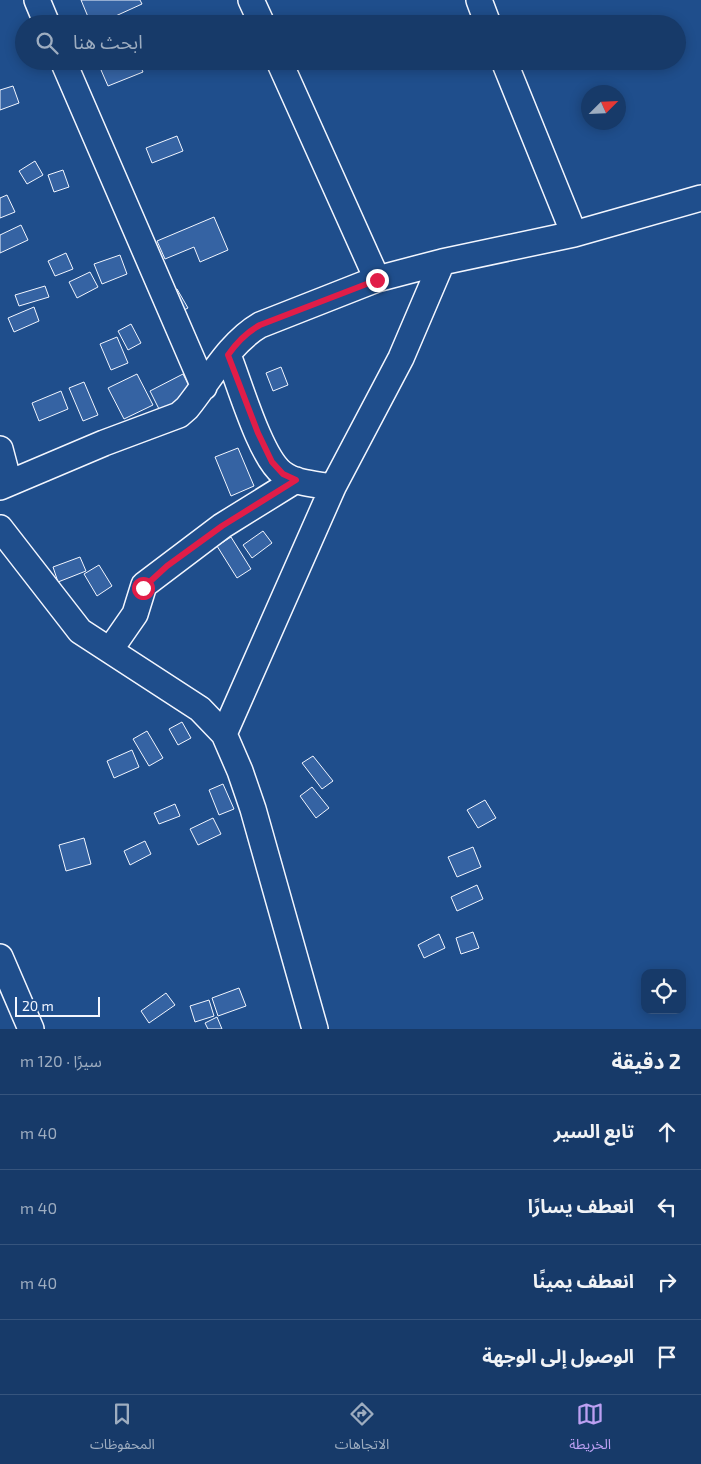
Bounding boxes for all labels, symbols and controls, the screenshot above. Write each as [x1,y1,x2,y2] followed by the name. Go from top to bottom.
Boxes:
[15,15,686,70] search box
[33,29,61,57] icon: search
[73,30,143,53] text: ابحث هنا
[581,85,626,130] north arrow
[366,269,389,292] route end
[132,577,155,600] route start
[641,969,686,1014] map controls
[641,969,686,1014] button: locate
[15,994,100,1017] scale bar
[22,997,54,1014] text: 20 m
[611,1048,681,1073] text: 2 دقيقة
[20,1051,102,1070] text: سيرًا · 120 m
[653,1118,681,1146] icon: ahead
[554,1119,634,1142] text: تابع السير
[20,1123,57,1142] text: 40 m
[653,1193,681,1221] icon: left
[528,1194,634,1217] text: انعطف يسارًا
[20,1198,57,1217] text: 40 m
[653,1268,681,1296] icon: right
[533,1269,634,1292] text: انعطف يمينًا
[20,1273,57,1292] text: 40 m
[653,1343,681,1371] icon: arrive
[482,1344,634,1367] text: الوصول إلى الوجهة
[90,1400,155,1459] tab: المحفوظات
[335,1400,389,1459] tab: الاتجاهات
[569,1400,611,1459] tab: الخريطة

